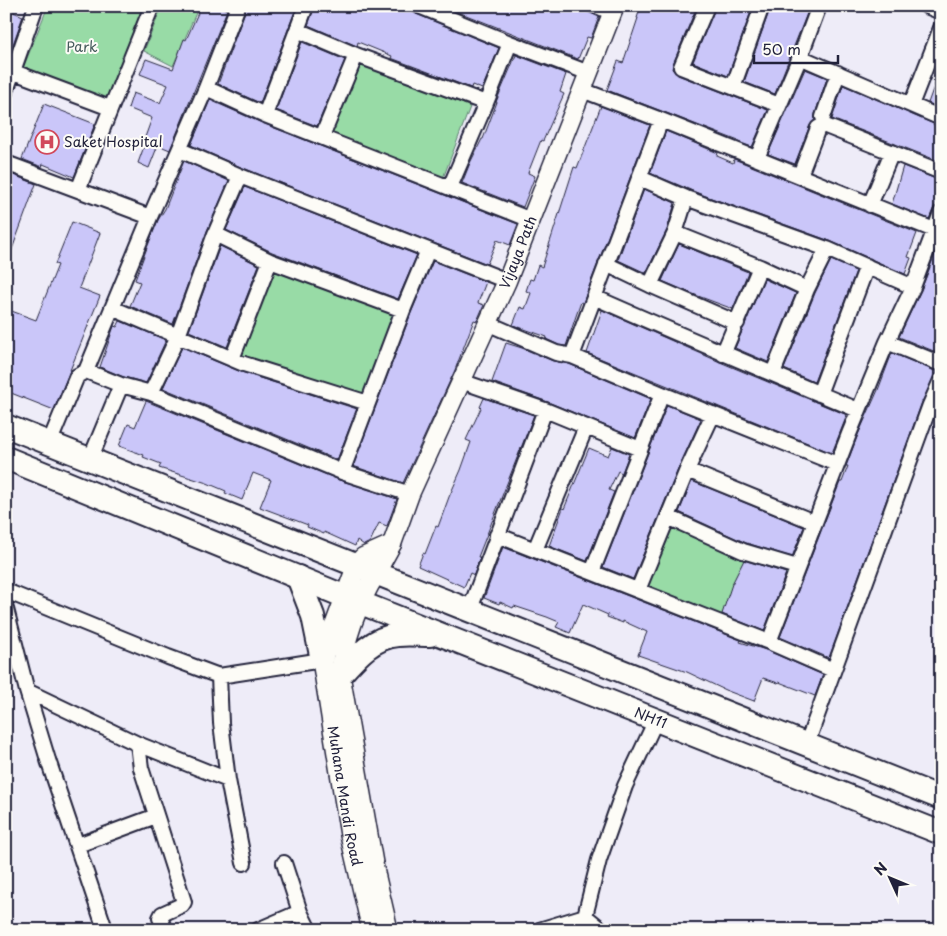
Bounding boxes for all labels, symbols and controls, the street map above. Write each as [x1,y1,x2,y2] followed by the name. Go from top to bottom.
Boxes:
[754,32,838,64] scale bar
[66,36,98,57] park label: Park
[762,37,801,60] text: 50 m
[34,129,60,155] hospital icon: Saket Hospital
[64,131,162,152] place label: Saket Hospital
[494,213,542,292] street label: Vijaya Path
[631,701,670,733] street label: NH11
[323,724,368,868] street label: Muhana Mandi Road
[864,854,914,904] north arrow
[869,857,892,880] text: N

